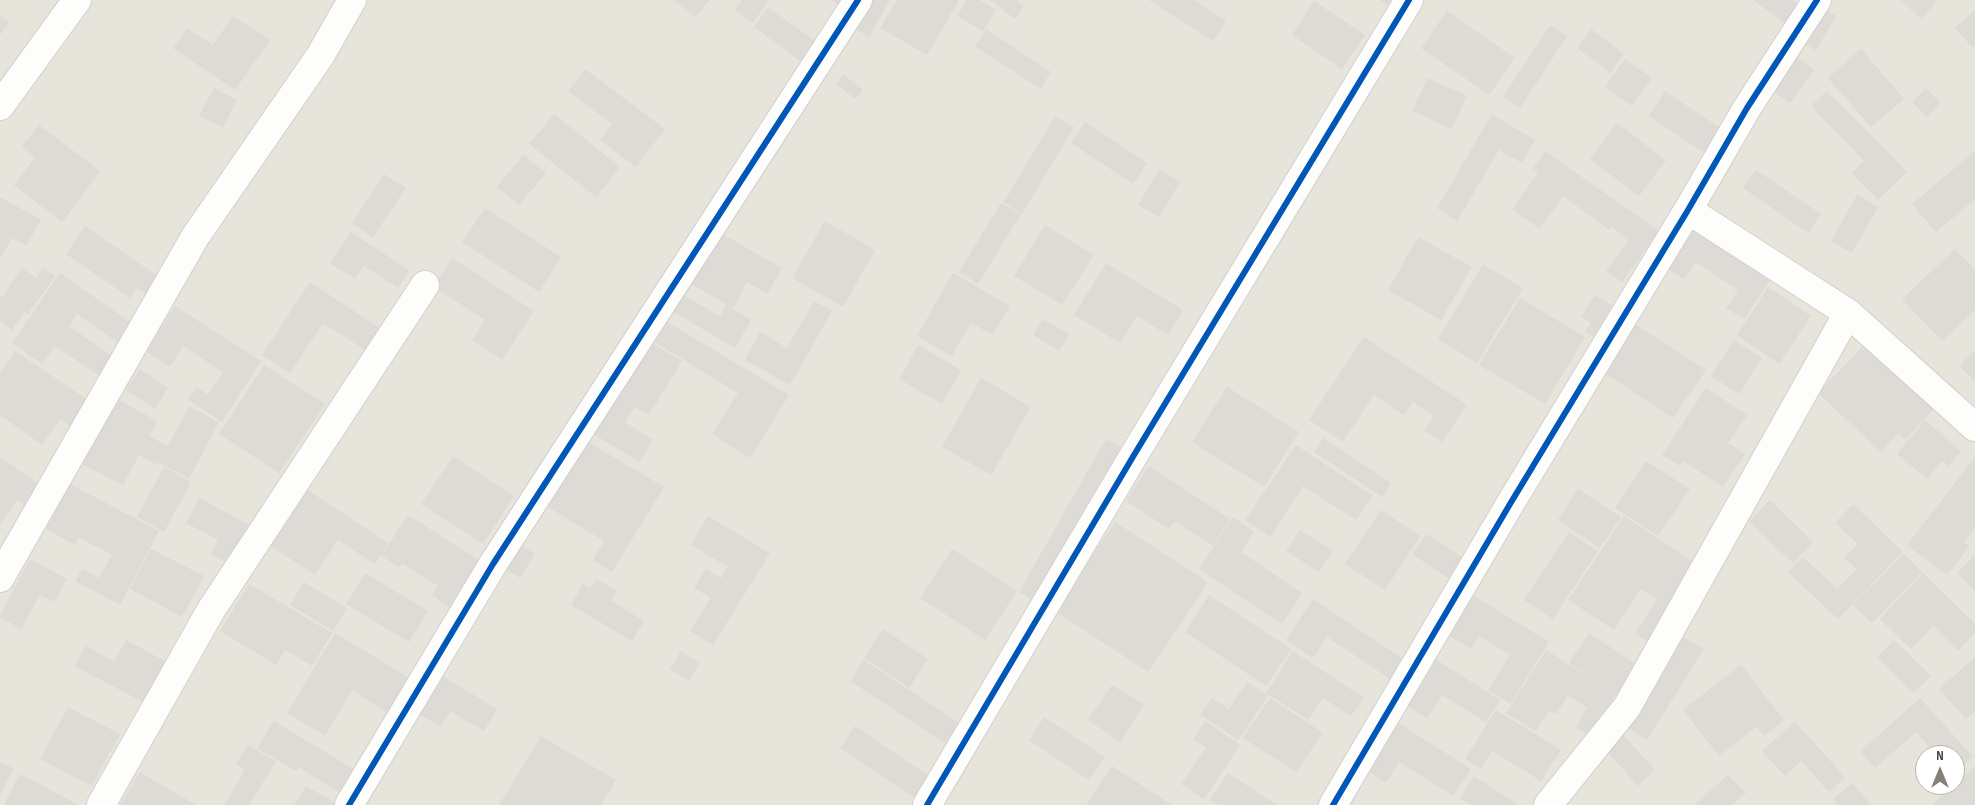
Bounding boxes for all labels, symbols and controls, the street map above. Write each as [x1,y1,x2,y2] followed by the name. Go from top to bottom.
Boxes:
[1915,745,1965,795] north arrow
[1936,747,1944,764] text: N

